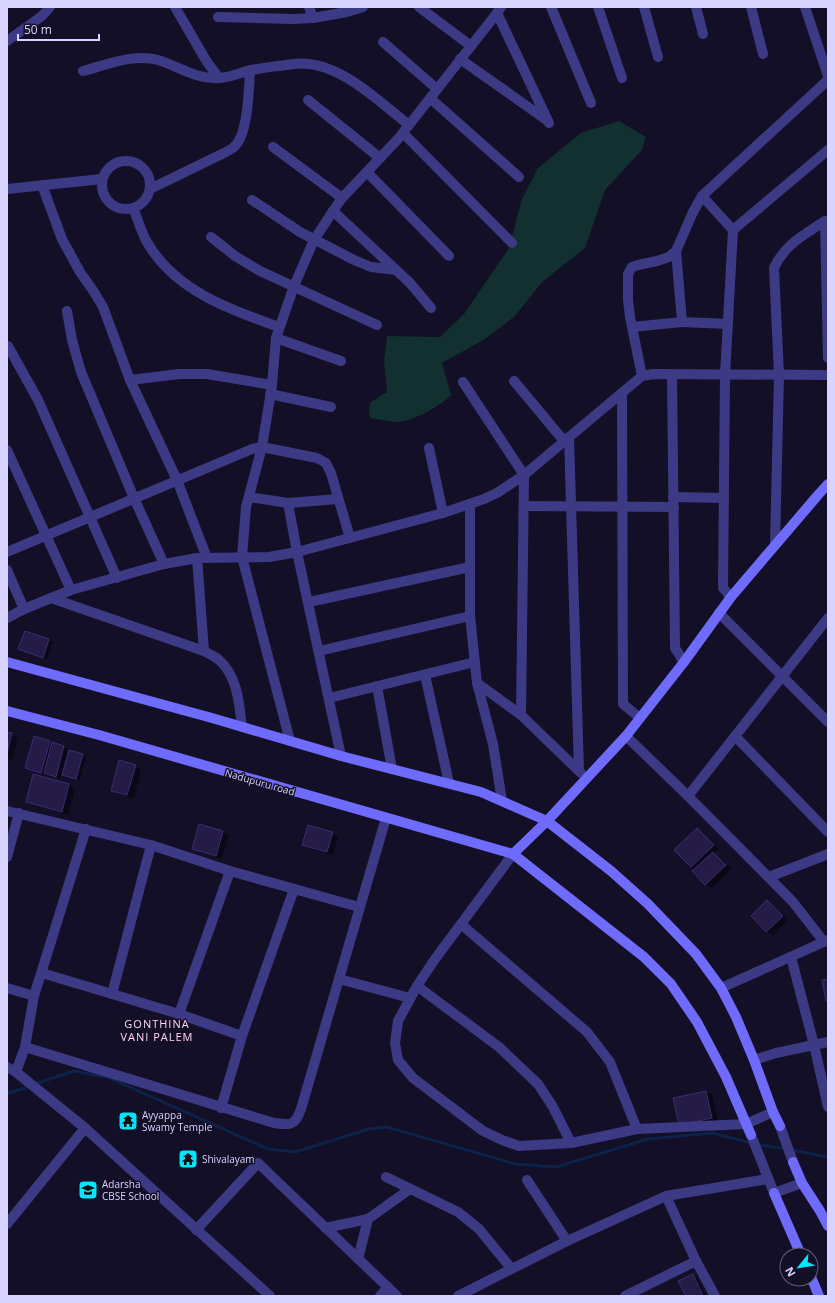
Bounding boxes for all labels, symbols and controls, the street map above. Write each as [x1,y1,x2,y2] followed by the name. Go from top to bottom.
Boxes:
[18,16,99,42] scale bar
[24,21,52,38] text: 50 m
[223,765,297,799] street label: Nadupuru road
[120,1016,194,1044] district label: GONTHINA VANI PALEM
[142,1108,213,1134] place label: Ayyappa Swamy Temple
[117,1110,139,1132] temple icon: Ayyappa Swamy Temple
[177,1148,199,1170] temple icon: Shivalayam
[202,1152,255,1166] place label: Shivalayam
[102,1177,159,1203] place label: Adarsha CBSE School
[77,1179,99,1201] school or university icon: Adarsha CBSE School
[779,1247,819,1287] north arrow
[781,1265,799,1280] text: N

